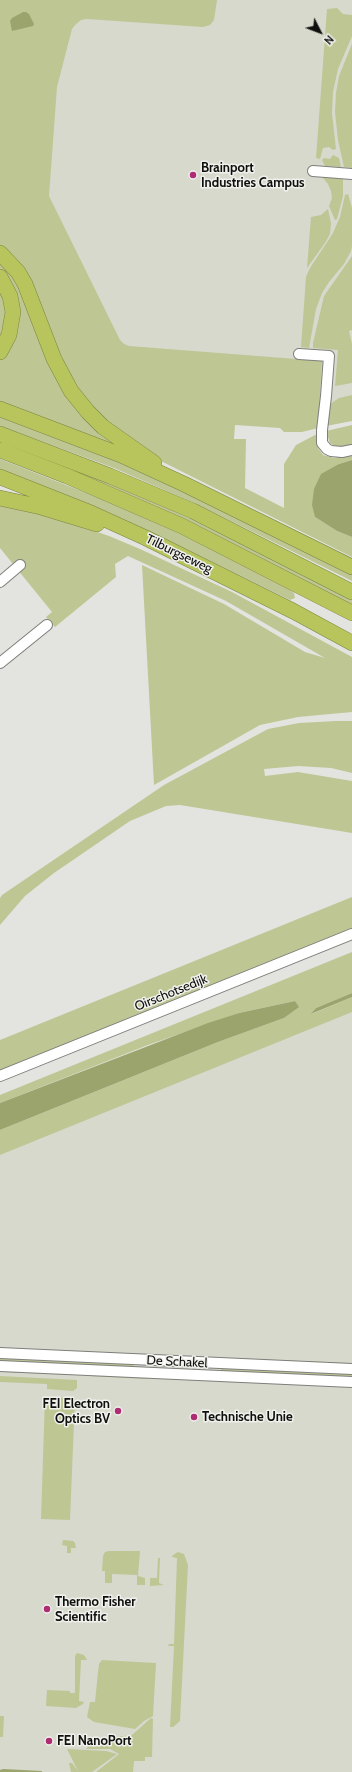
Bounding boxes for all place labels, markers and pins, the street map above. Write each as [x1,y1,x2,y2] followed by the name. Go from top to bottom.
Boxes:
[201,160,305,191] place label: Brainport Industries Campus
[188,170,198,180] marker: Brainport Industries Campus
[43,1396,110,1427] place label: FEI Electron Optics BV
[113,1406,123,1416] marker: FEI Electron Optics BV
[202,1409,293,1425] place label: Technische Unie
[189,1412,199,1422] marker: Technische Unie
[55,1594,135,1625] place label: Thermo Fisher Scientific
[42,1604,52,1614] marker: Thermo Fisher Scientific
[57,1733,131,1749] place label: FEI NanoPort
[44,1736,54,1746] marker: FEI NanoPort

